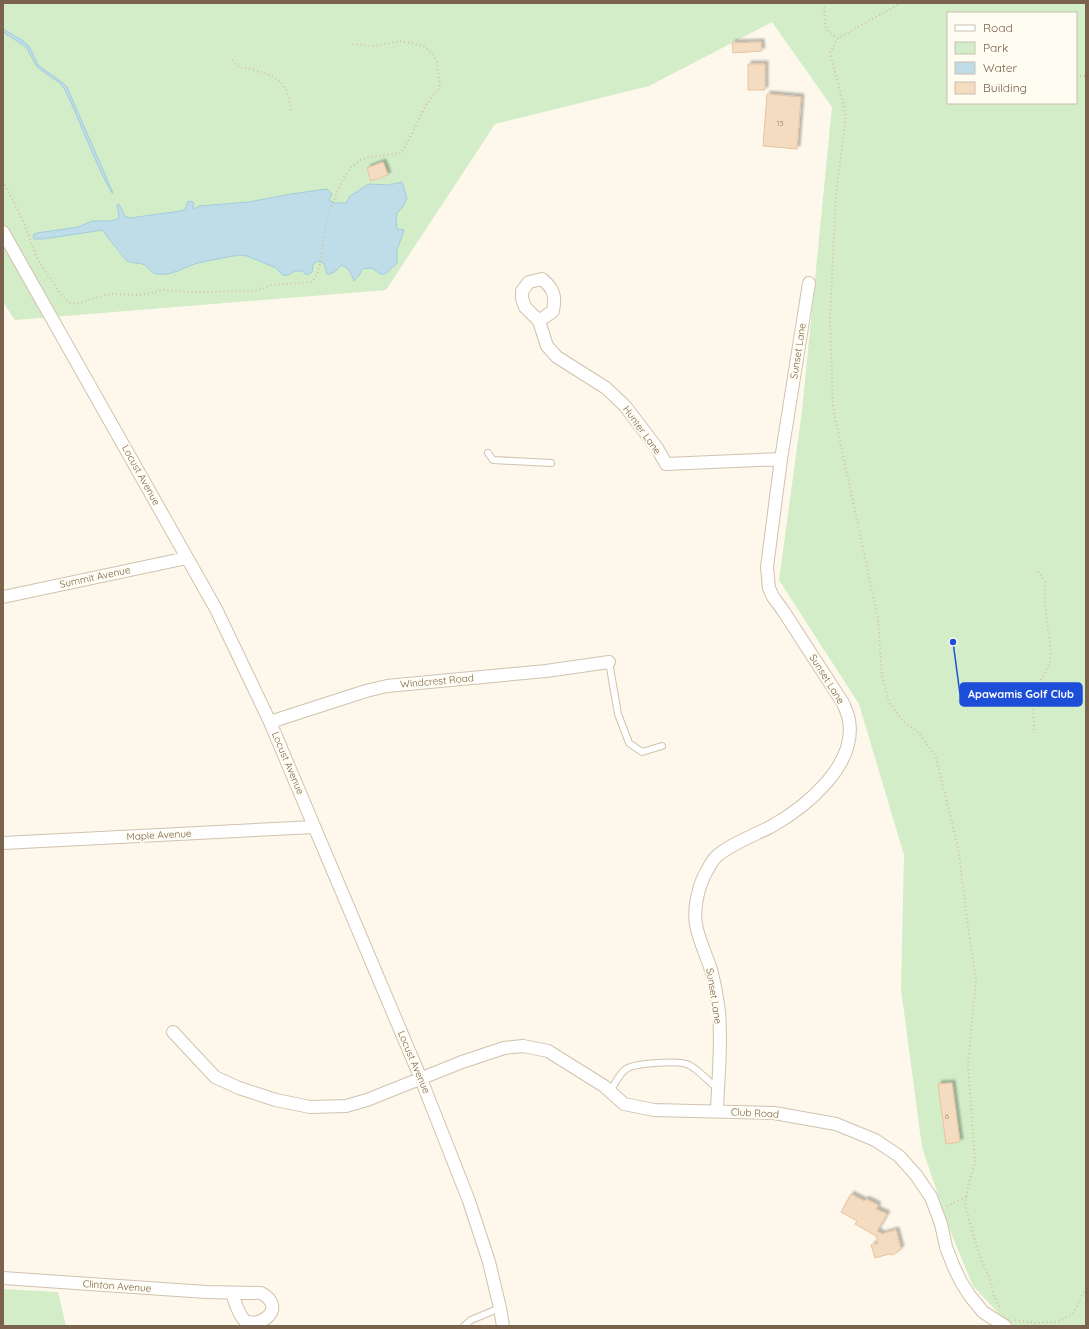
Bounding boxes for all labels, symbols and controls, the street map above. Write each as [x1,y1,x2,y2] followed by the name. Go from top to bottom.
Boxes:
[947,12,1077,104] legend
[983,20,1013,35] text: Road
[983,40,1008,55] text: Park
[983,60,1018,75] text: Water
[983,80,1027,95] text: Building
[776,118,784,128] house number: 13
[787,322,809,380] street label: Sunset Lane
[620,403,664,457] street label: Hunter Lane
[119,442,163,508] street label: Locust Avenue
[58,563,132,591] street label: Summit Avenue
[807,652,848,707] street label: Sunset Lane
[400,671,474,691] street label: Windcrest Road
[960,683,1082,706] callout: Apawamis Golf Club
[968,687,1074,701] text: Apawamis Golf Club
[269,730,307,797] street label: Locust Avenue
[126,827,192,843] street label: Maple Avenue
[703,967,725,1025] street label: Sunset Lane
[395,1029,433,1096] street label: Locust Avenue
[731,1105,779,1121] street label: Club Road
[945,1111,950,1121] house number: 6
[82,1277,152,1295] street label: Clinton Avenue

